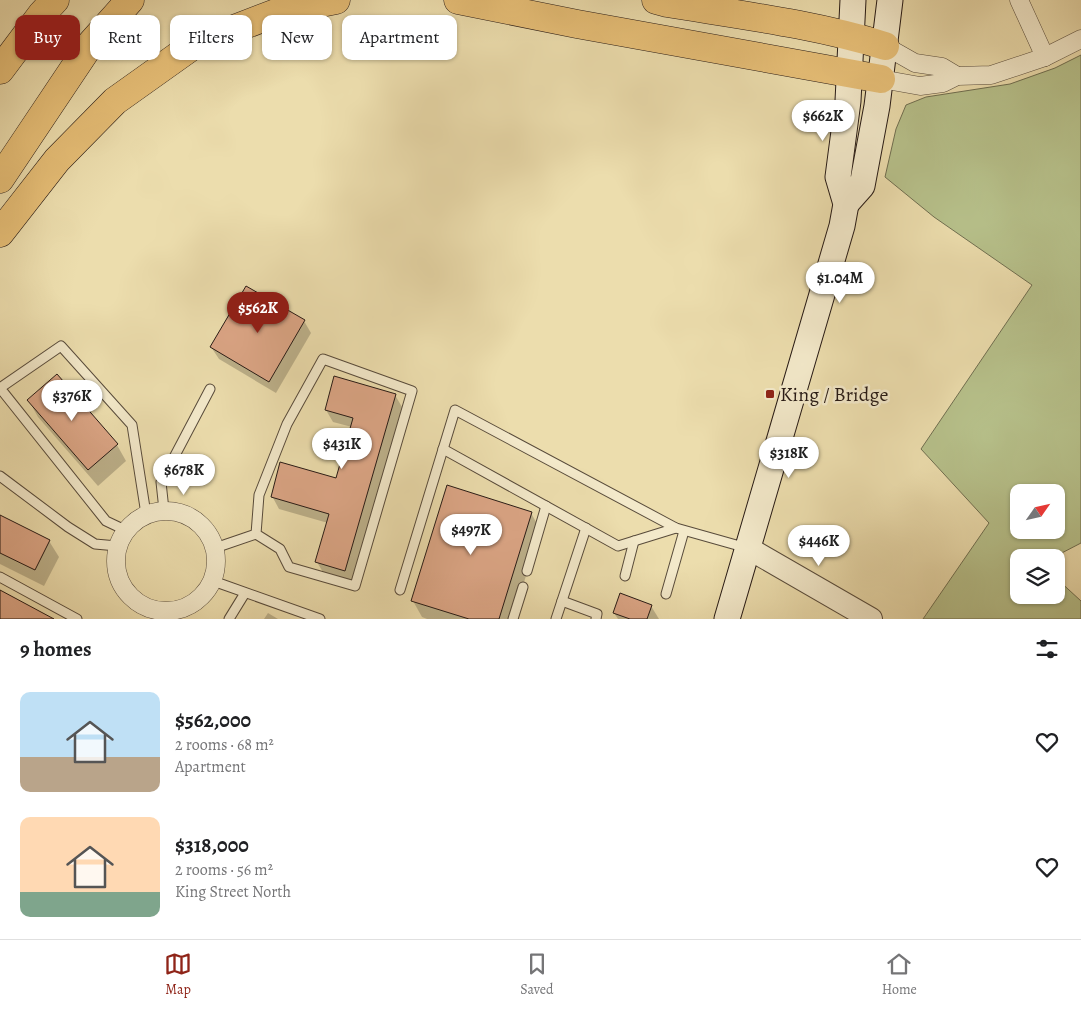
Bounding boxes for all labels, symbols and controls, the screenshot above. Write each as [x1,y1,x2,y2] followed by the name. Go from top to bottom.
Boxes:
[15,15,80,60] chip: Buy
[90,15,160,60] chip: Rent
[170,15,252,60] chip: Filters
[262,15,332,60] chip: New
[342,15,457,60] chip: Apartment
[788,100,858,142] pin: $662K
[803,105,843,127] text: $662K
[799,262,881,304] pin: $1.04M
[817,267,863,289] text: $1.04M
[223,292,293,334] pin: $562K
[238,297,278,319] text: $562K
[37,380,107,422] pin: $376K
[780,381,888,408] place label: King / Bridge
[52,385,92,407] text: $376K
[764,388,776,400] marker: King / Bridge
[307,428,377,470] pin: $431K
[323,433,361,455] text: $431K
[754,436,824,479] pin: $318K
[770,442,808,464] text: $318K
[149,454,219,496] pin: $678K
[164,459,204,481] text: $678K
[1010,484,1065,539] north arrow
[1010,484,1065,604] map controls
[436,514,506,556] pin: $497K
[451,519,491,541] text: $497K
[784,524,854,567] pin: $446K
[799,530,839,552] text: $446K
[1010,549,1065,604] button: layers
[20,635,91,663] text: 9 homes
[1033,635,1061,663] icon: filters
[175,706,251,734] text: $562,000
[60,712,120,772] icon: home
[1033,728,1061,756] icon: heart
[175,734,274,756] text: 2 rooms · 68 m²
[175,756,246,778] text: Apartment
[175,831,249,859] text: $318,000
[60,837,120,897] icon: home
[1033,853,1061,881] icon: heart
[175,859,273,881] text: 2 rooms · 56 m²
[175,881,291,903] text: King Street North
[164,950,192,999] tab: Map
[520,950,554,999] tab: Saved
[882,950,917,999] tab: Home

